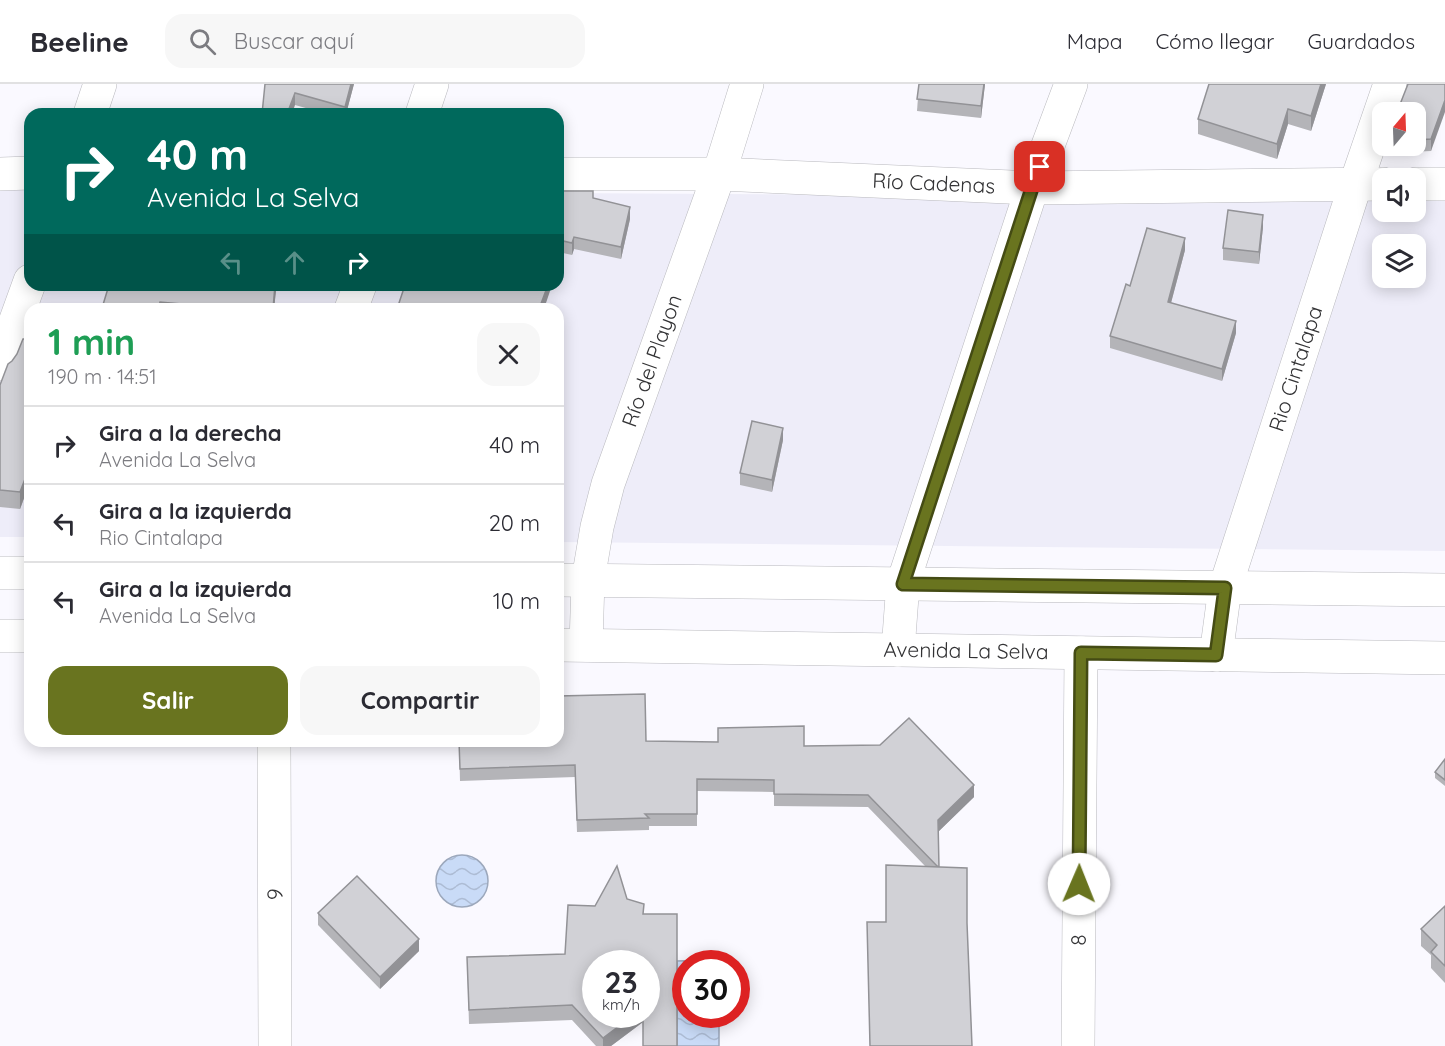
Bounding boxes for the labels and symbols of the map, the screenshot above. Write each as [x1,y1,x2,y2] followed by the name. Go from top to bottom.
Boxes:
[1372,102,1426,156] north arrow
[1014,141,1065,192] pin
[872,167,996,198] street label: Río Cadenas
[616,291,687,430] street label: Río del Playon
[1263,303,1327,434] street label: Rio Cintalapa
[883,636,1049,664] street label: Avenida La Selva
[1047,852,1111,916] position arrow
[262,888,289,900] street label: 6
[1065,934,1091,946] street label: 8
[672,950,750,1028] speed limit sign: 30

